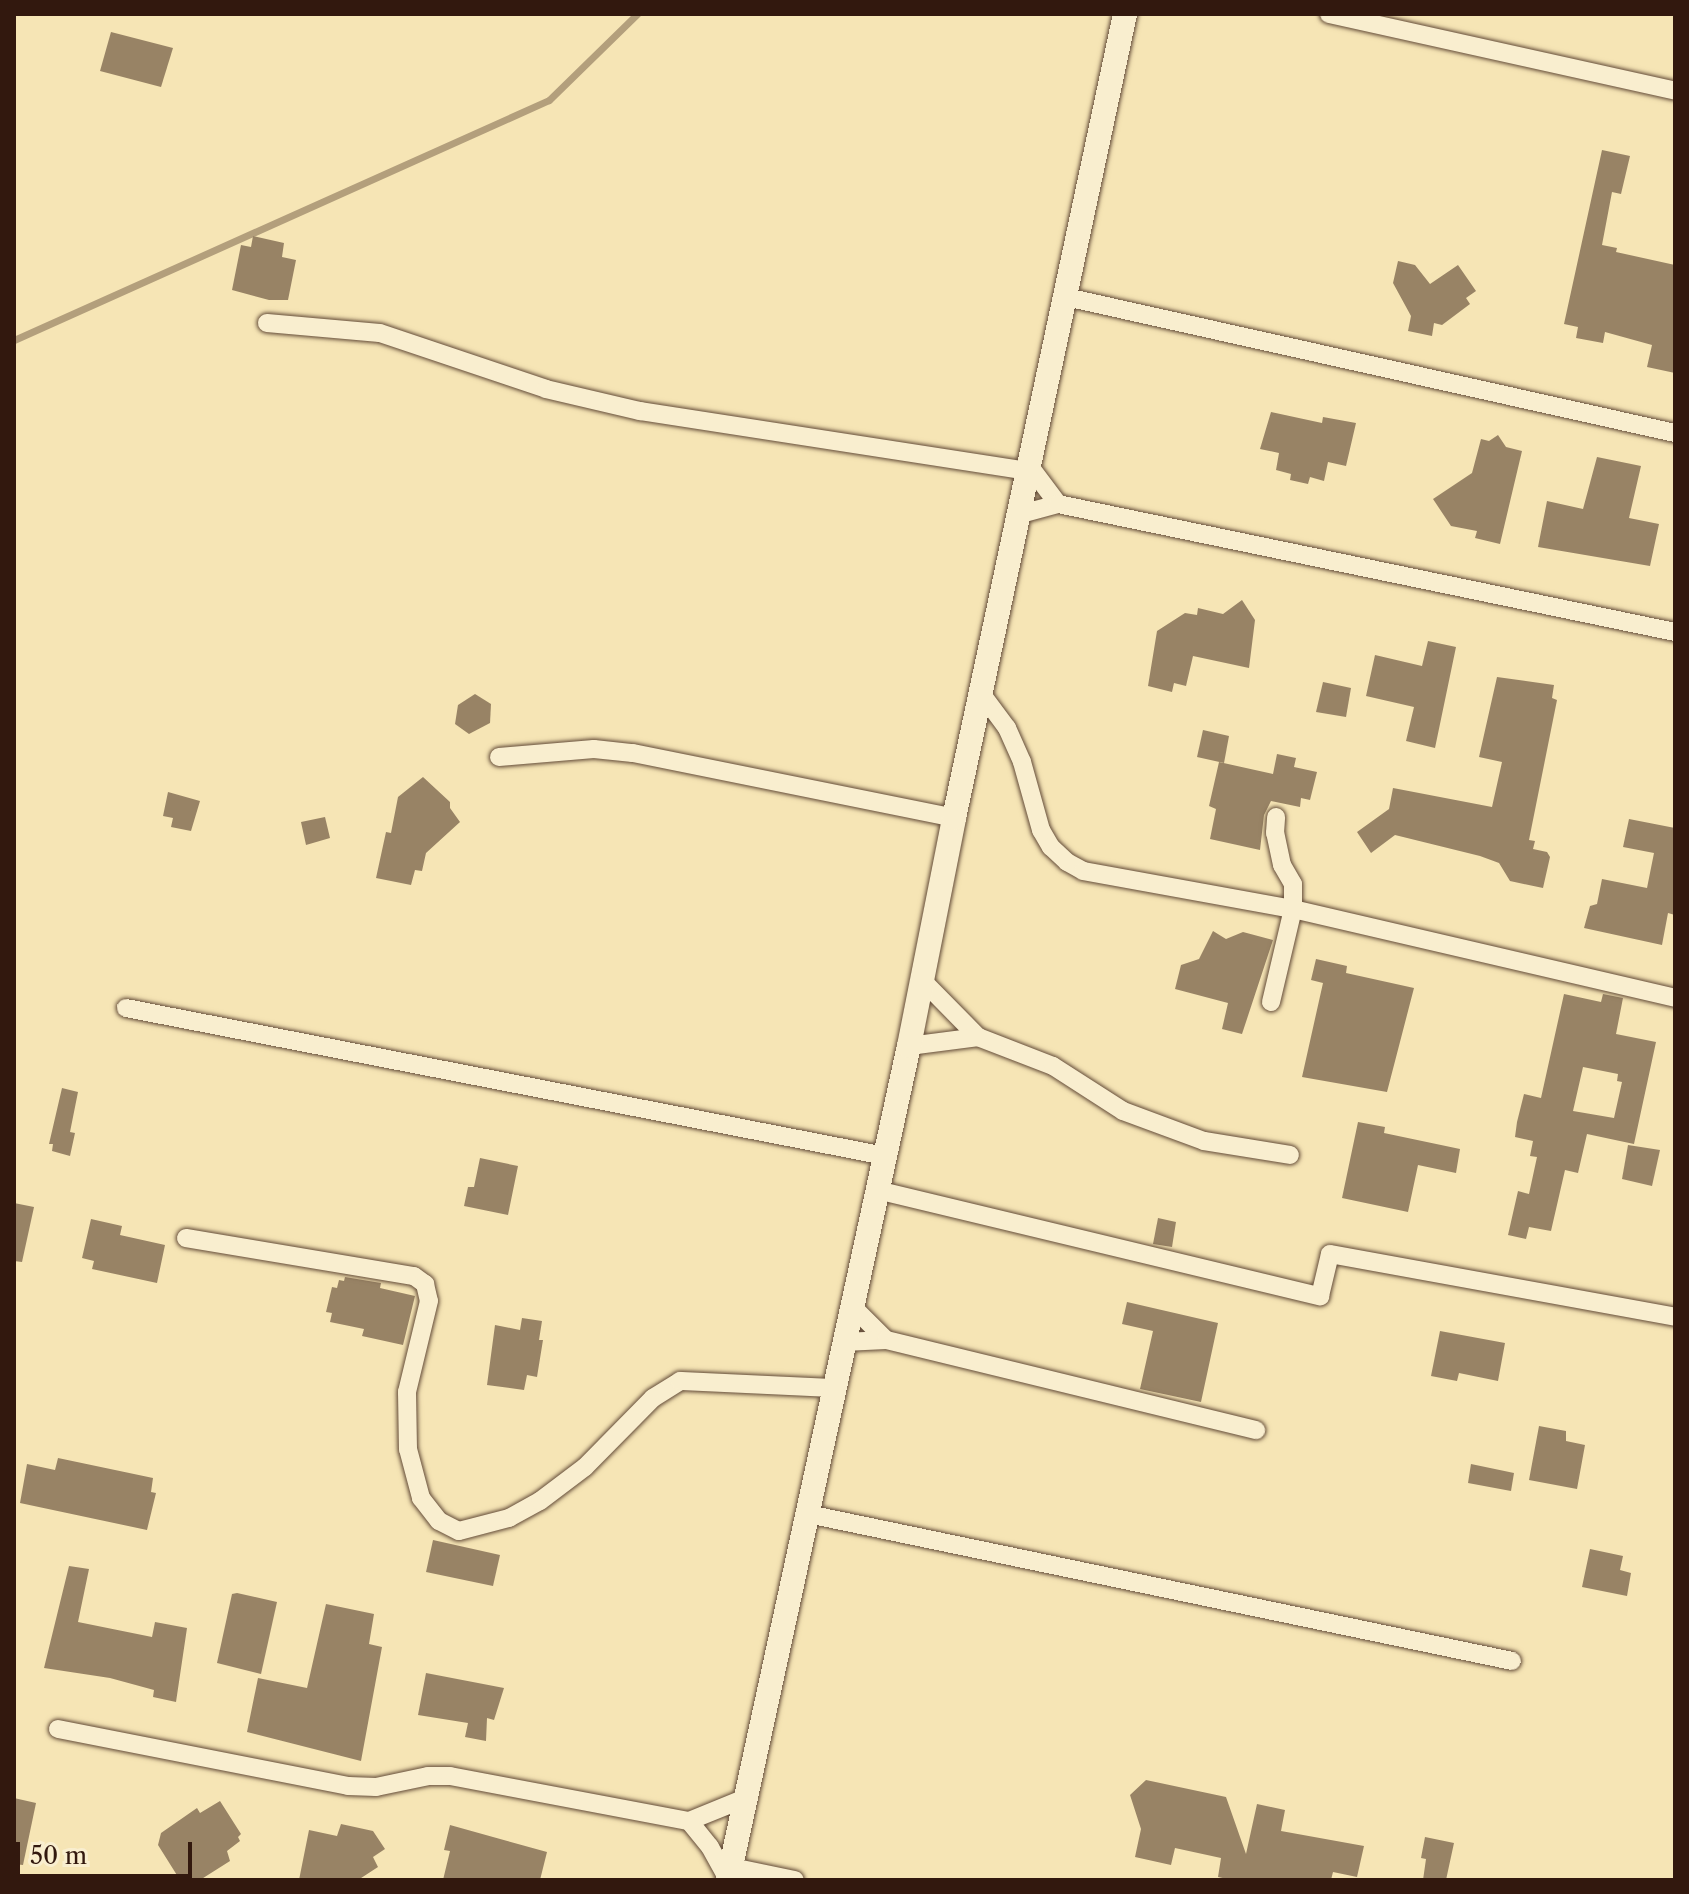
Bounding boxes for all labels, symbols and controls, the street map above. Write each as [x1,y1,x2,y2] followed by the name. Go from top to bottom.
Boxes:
[20,1826,196,1876] scale bar
[30,1841,87,1870] text: 50 m

